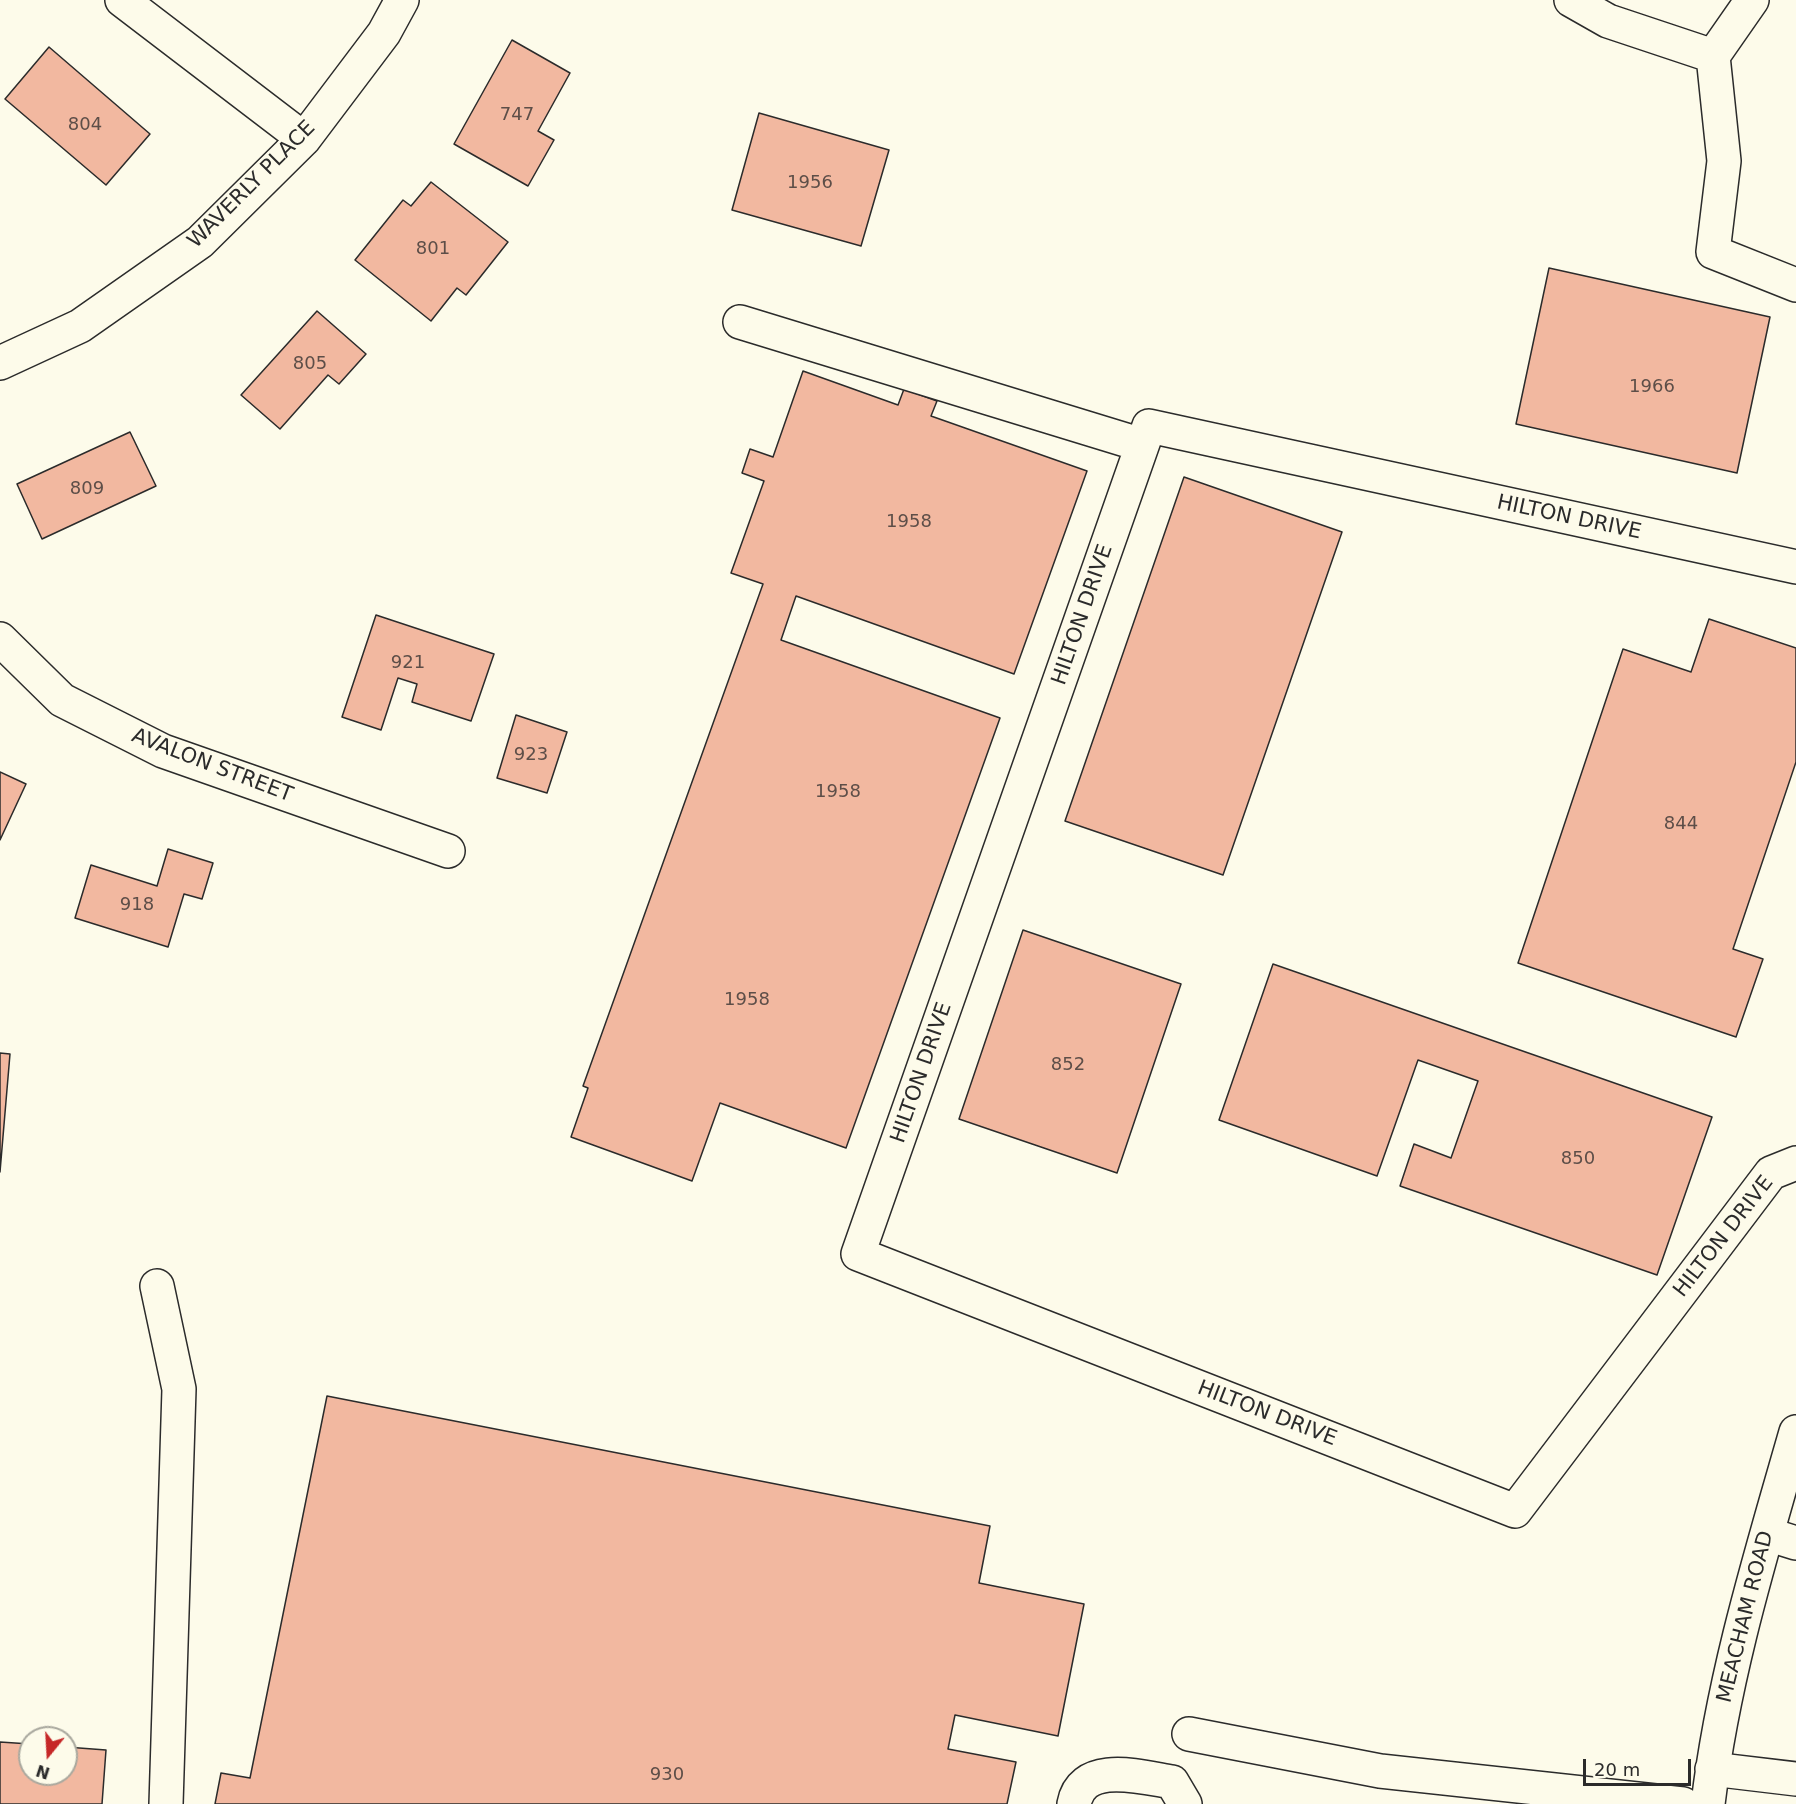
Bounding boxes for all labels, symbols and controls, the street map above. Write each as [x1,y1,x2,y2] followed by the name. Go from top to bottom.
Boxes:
[500,104,534,126] house number: 747
[68,114,102,136] house number: 804
[183,116,321,254] street label: WAVERLY PLACE
[787,172,833,194] house number: 1956
[416,238,450,260] house number: 801
[293,353,327,375] house number: 805
[1629,376,1675,398] house number: 1966
[70,478,104,500] house number: 809
[1494,490,1644,546] street label: HILTON DRIVE
[886,511,932,533] house number: 1958
[1047,541,1119,689] street label: HILTON DRIVE
[391,652,425,674] house number: 921
[128,724,296,808] street label: AVALON STREET
[514,744,548,766] house number: 923
[815,781,861,803] house number: 1958
[1664,813,1698,835] house number: 844
[120,894,154,916] house number: 918
[724,989,770,1011] house number: 1958
[886,999,958,1147] street label: HILTON DRIVE
[1051,1054,1085,1076] house number: 852
[1561,1148,1595,1170] house number: 850
[1669,1171,1779,1303] street label: HILTON DRIVE
[1194,1376,1340,1452] street label: HILTON DRIVE
[1712,1528,1780,1706] street label: MEACHAM ROAD
[18,1726,78,1786] north arrow
[1586,1747,1694,1785] scale bar
[1594,1759,1640,1780] text: 20 m
[34,1761,52,1783] text: N
[650,1764,684,1786] house number: 930

